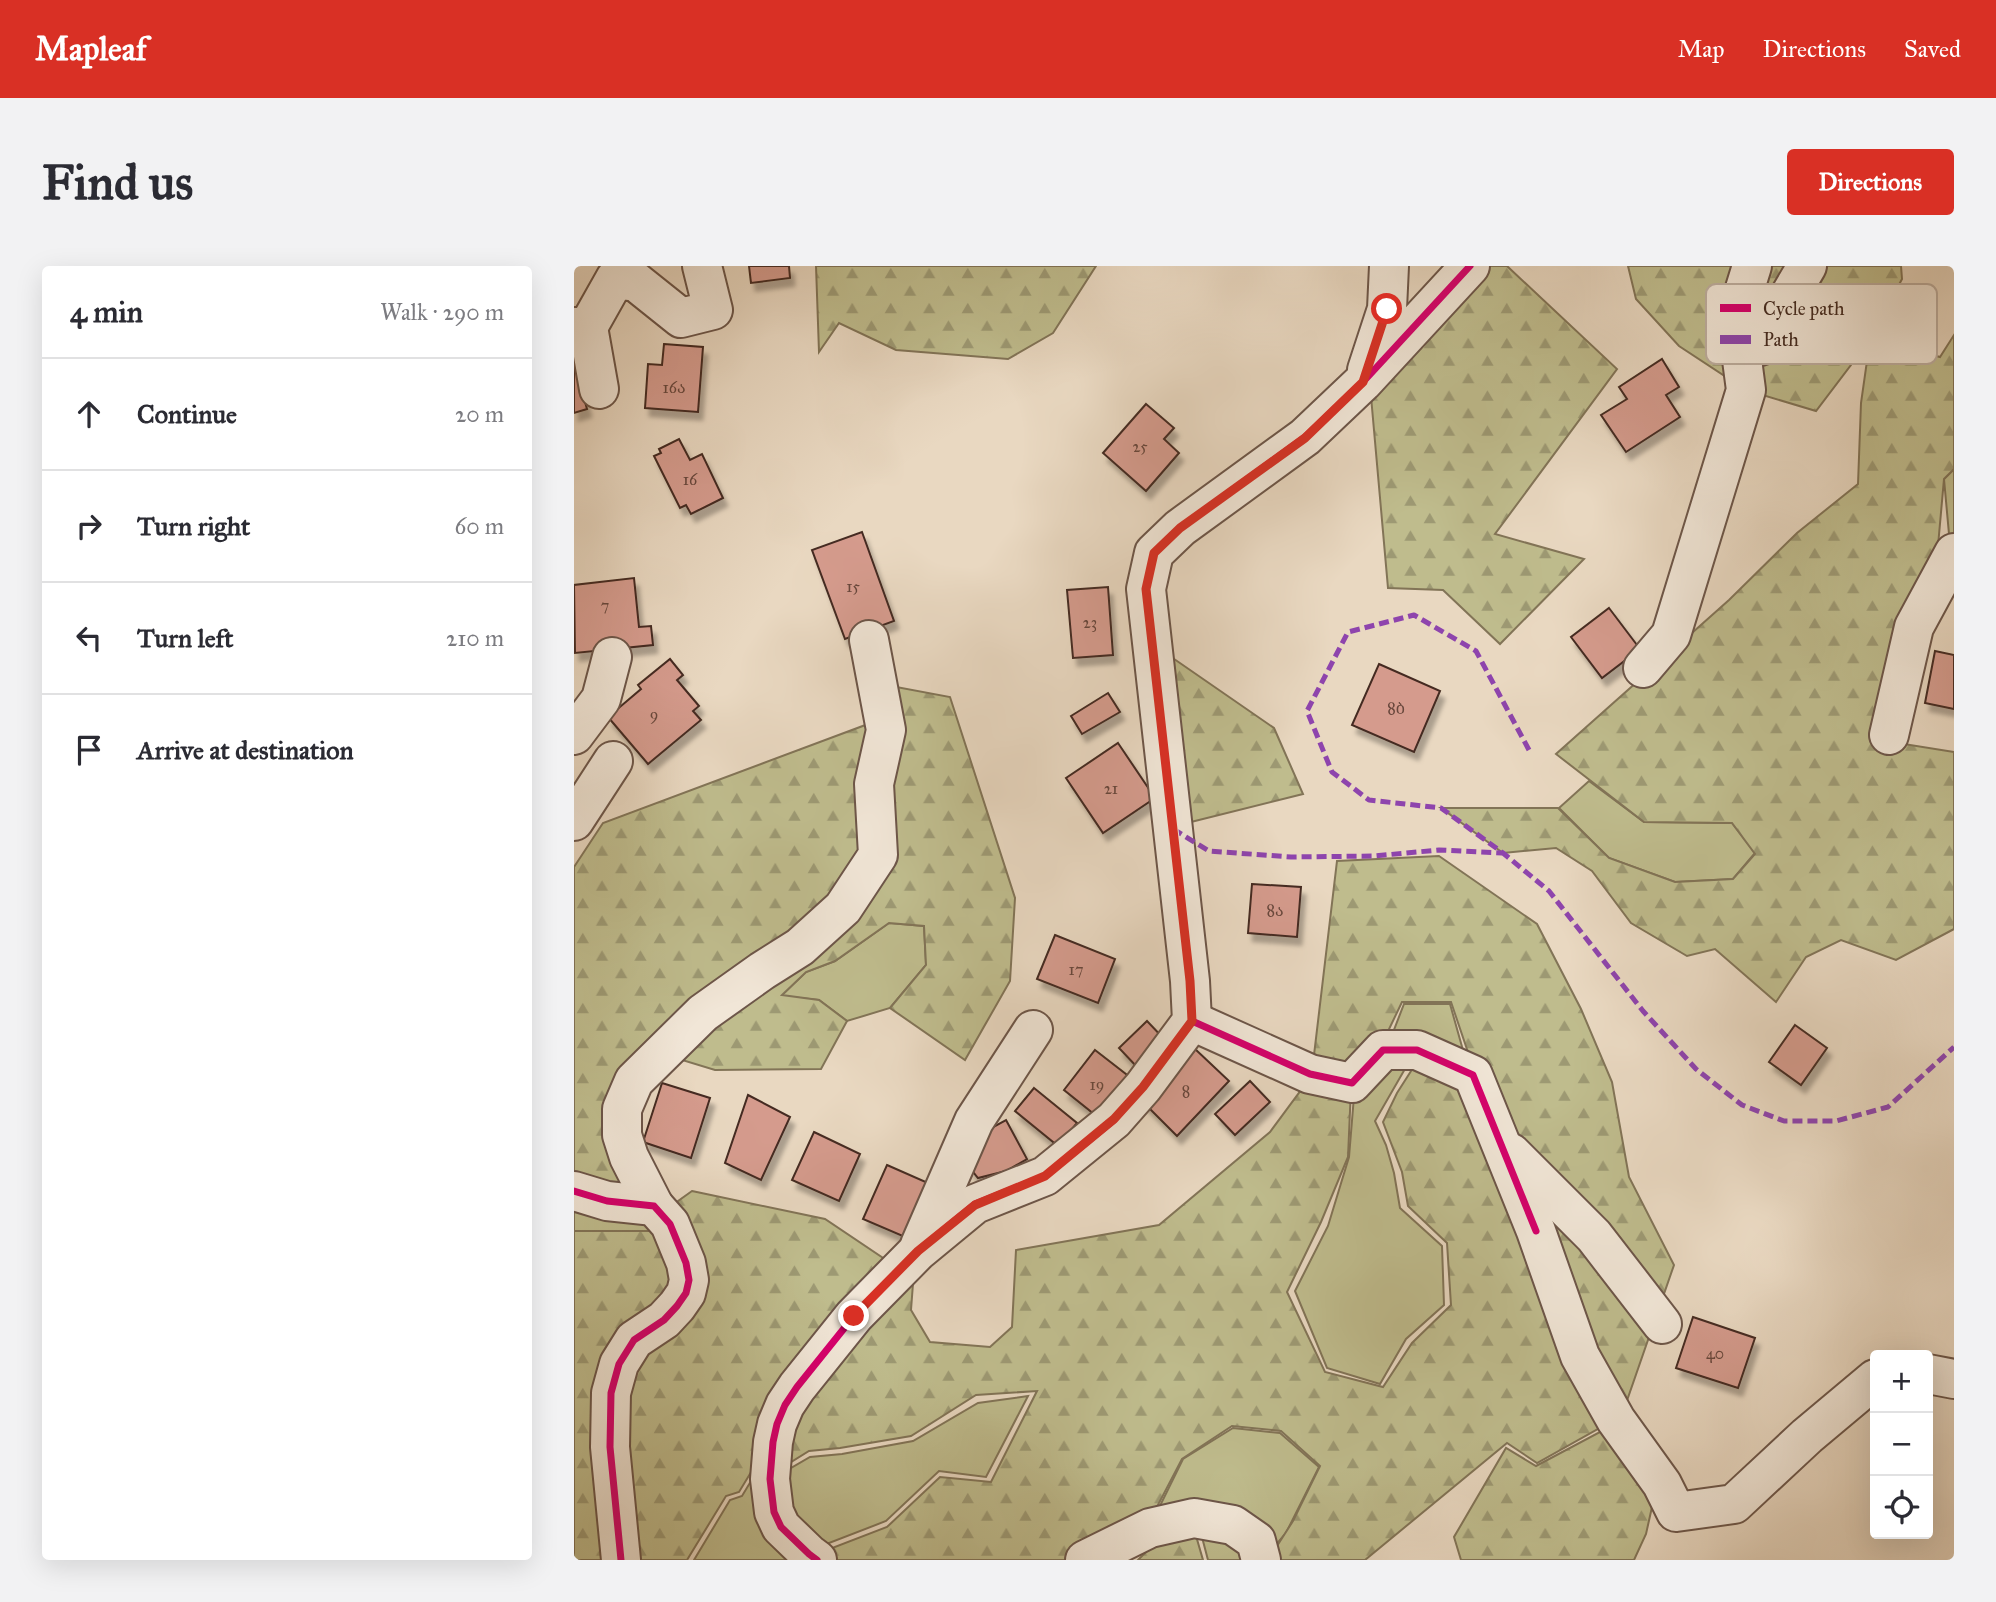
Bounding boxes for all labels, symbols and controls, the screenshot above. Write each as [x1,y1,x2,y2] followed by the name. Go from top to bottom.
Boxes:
[35,29,147,69] text: Mapleaf
[1678,34,1725,64] text: Map
[1763,34,1866,64] text: Directions
[1904,34,1961,64] text: Saved
[1787,149,1954,215] button: Directions
[42,153,193,212] text: Find us
[1706,284,1937,364] legend
[1371,293,1402,324] route start
[70,294,143,330] text: 4 min
[1763,297,1845,320] text: Cycle path
[380,298,504,326] text: Walk · 290 m
[1763,328,1799,351] text: Path
[662,378,686,397] house number: 16ა
[70,395,108,433] icon: ahead
[137,398,237,430] text: Continue
[455,400,504,428] text: 20 m
[1132,437,1148,456] house number: 25
[683,470,698,489] house number: 16
[70,507,108,545] icon: right
[137,510,250,542] text: Turn right
[455,512,504,540] text: 60 m
[846,577,860,596] house number: 15
[601,596,609,615] house number: 7
[1083,613,1097,632] house number: 23
[70,619,108,657] icon: left
[137,622,233,654] text: Turn left
[446,624,504,652] text: 210 m
[1387,699,1405,718] house number: 8ბ
[650,705,658,724] house number: 9
[70,731,108,769] icon: arrive
[137,734,354,766] text: Arrive at destination
[1104,779,1118,798] house number: 21
[1266,901,1284,920] house number: 8ა
[1069,960,1083,979] house number: 17
[1090,1075,1104,1094] house number: 19
[1182,1082,1190,1101] house number: 8
[838,1300,869,1331] route end
[1706,1344,1724,1363] house number: 40
[1870,1350,1933,1539] map controls
[1870,1350,1933,1413] button: +
[1870,1413,1933,1476] button: −
[1870,1476,1933,1539] button: locate

